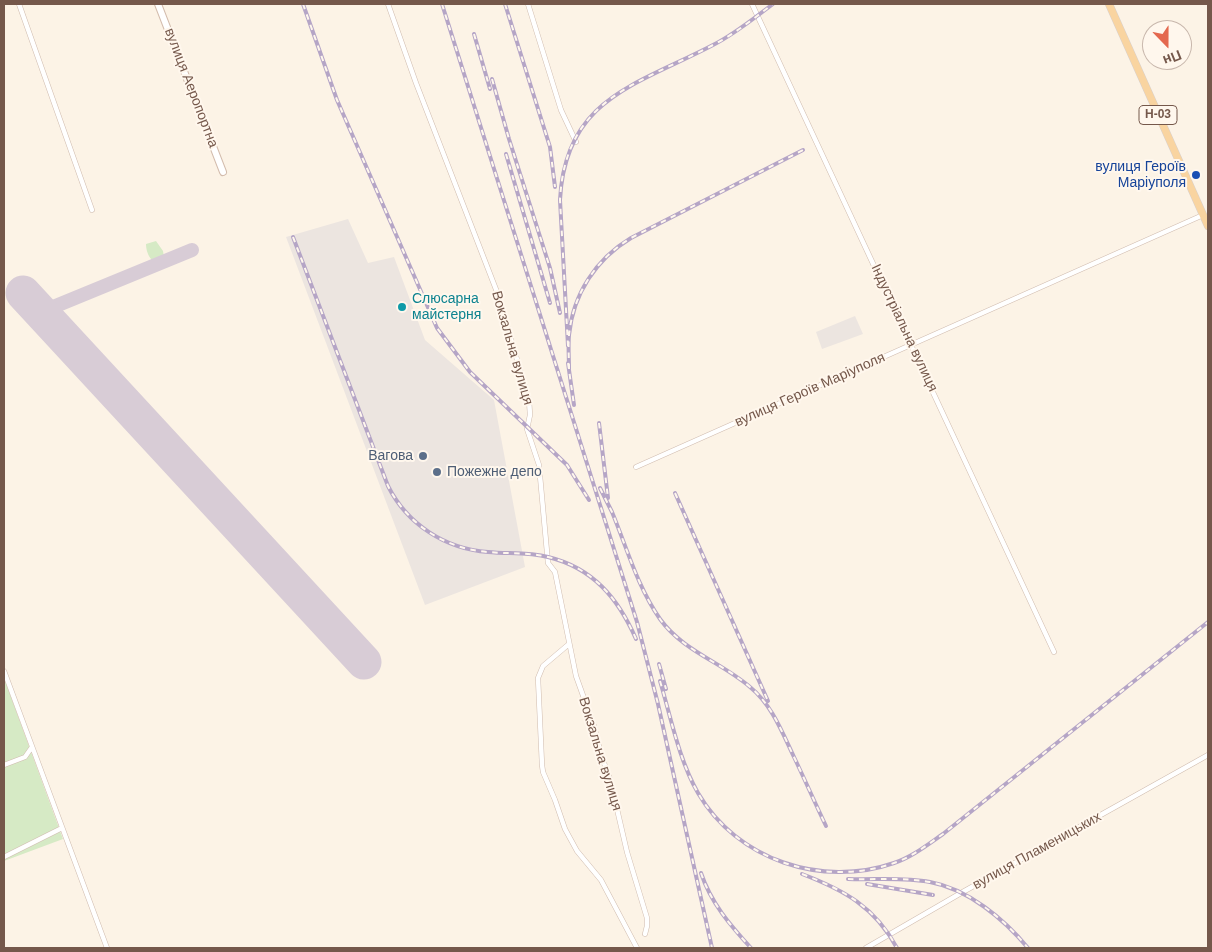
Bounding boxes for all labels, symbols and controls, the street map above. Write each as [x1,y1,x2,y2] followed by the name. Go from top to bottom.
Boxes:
[1142,20,1192,70] north arrow
[160,26,222,150] street label: вулиця Аеропортна
[1161,47,1184,69] text: Пн
[1139,106,1177,124] road number: Н-03
[1095,159,1186,192] place label: вулиця Героїв Маріуполя
[1190,169,1202,181] marker: вулиця Героїв Маріуполя
[867,261,941,395] street label: Індустріальна вулиця
[488,289,536,407] street label: Вокзальна вулиця
[412,291,481,324] place label: Слюсарна майстерня
[396,301,408,313] marker: Слюсарна майстерня
[732,349,888,431] street label: вулиця Героїв Маріуполя
[368,448,413,464] place label: Вагова
[417,450,429,462] marker: Вагова
[447,464,542,480] place label: Пожежне депо
[431,466,443,478] marker: Пожежне депо
[575,695,625,813] street label: Вокзальна вулиця
[970,809,1104,893] street label: вулиця Пламеницьких

